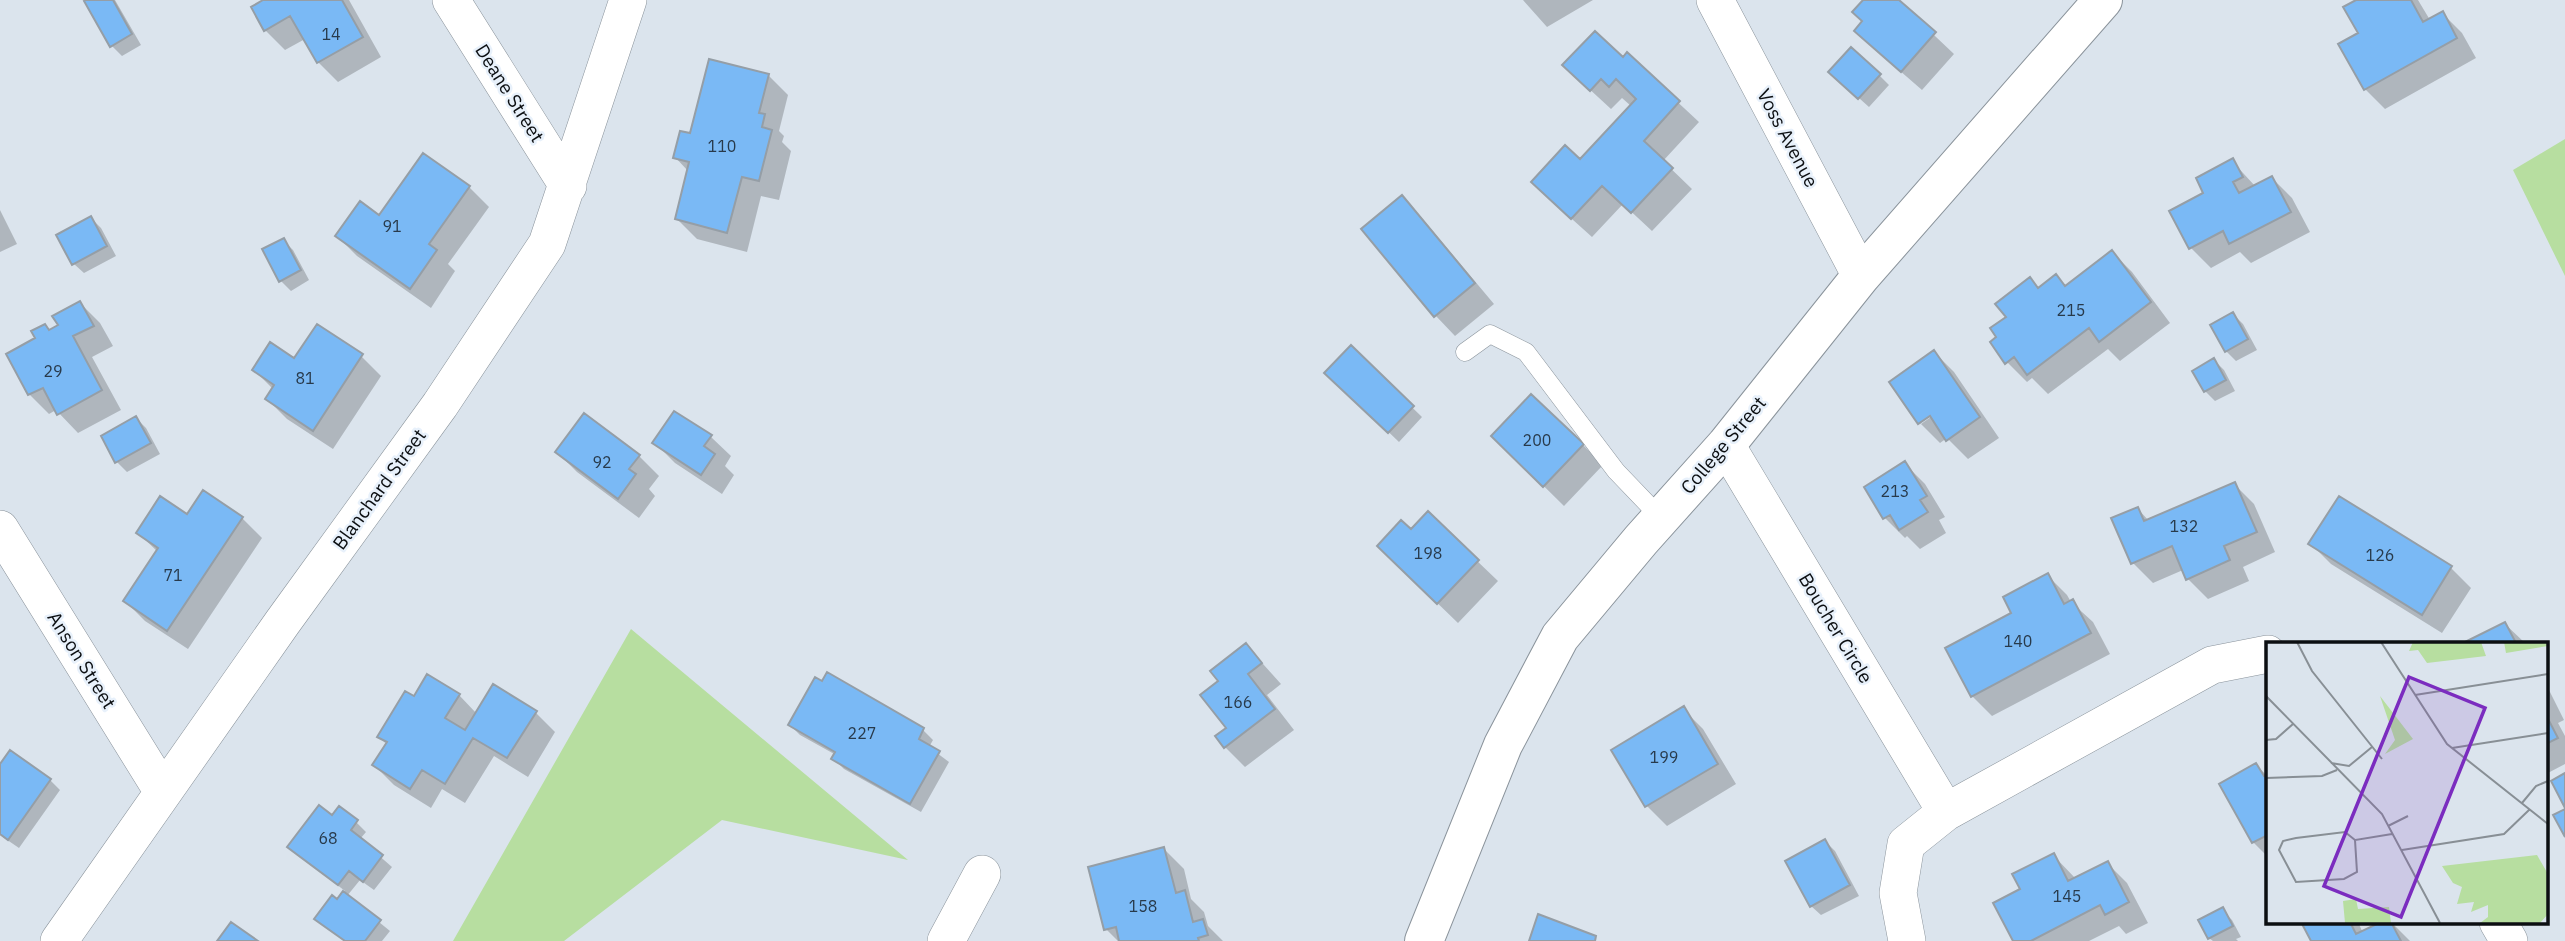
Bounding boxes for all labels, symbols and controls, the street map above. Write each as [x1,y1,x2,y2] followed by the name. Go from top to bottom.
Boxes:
[321,24,341,44] house number: 14
[470,40,550,146] street label: Deane Street
[1752,85,1824,191] street label: Voss Avenue
[708,136,736,156] house number: 110
[382,216,402,236] house number: 91
[2057,300,2085,320] house number: 215
[43,361,63,381] house number: 29
[295,368,315,388] house number: 81
[1675,391,1771,499] street label: College Street
[327,424,431,554] street label: Blanchard Street
[1523,430,1551,450] house number: 200
[592,452,612,472] house number: 92
[1881,481,1909,501] house number: 213
[2170,516,2198,536] house number: 132
[1414,543,1442,563] house number: 198
[2366,545,2394,565] house number: 126
[163,565,183,585] house number: 71
[1794,568,1878,688] street label: Boucher Circle
[43,607,121,713] street label: Anson Street
[2004,631,2032,651] house number: 140
[2266,642,2548,923] inset map
[1224,692,1252,712] house number: 166
[848,723,876,743] house number: 227
[1650,747,1678,767] house number: 199
[318,828,338,848] house number: 68
[2053,886,2081,906] house number: 145
[1129,896,1157,916] house number: 158

